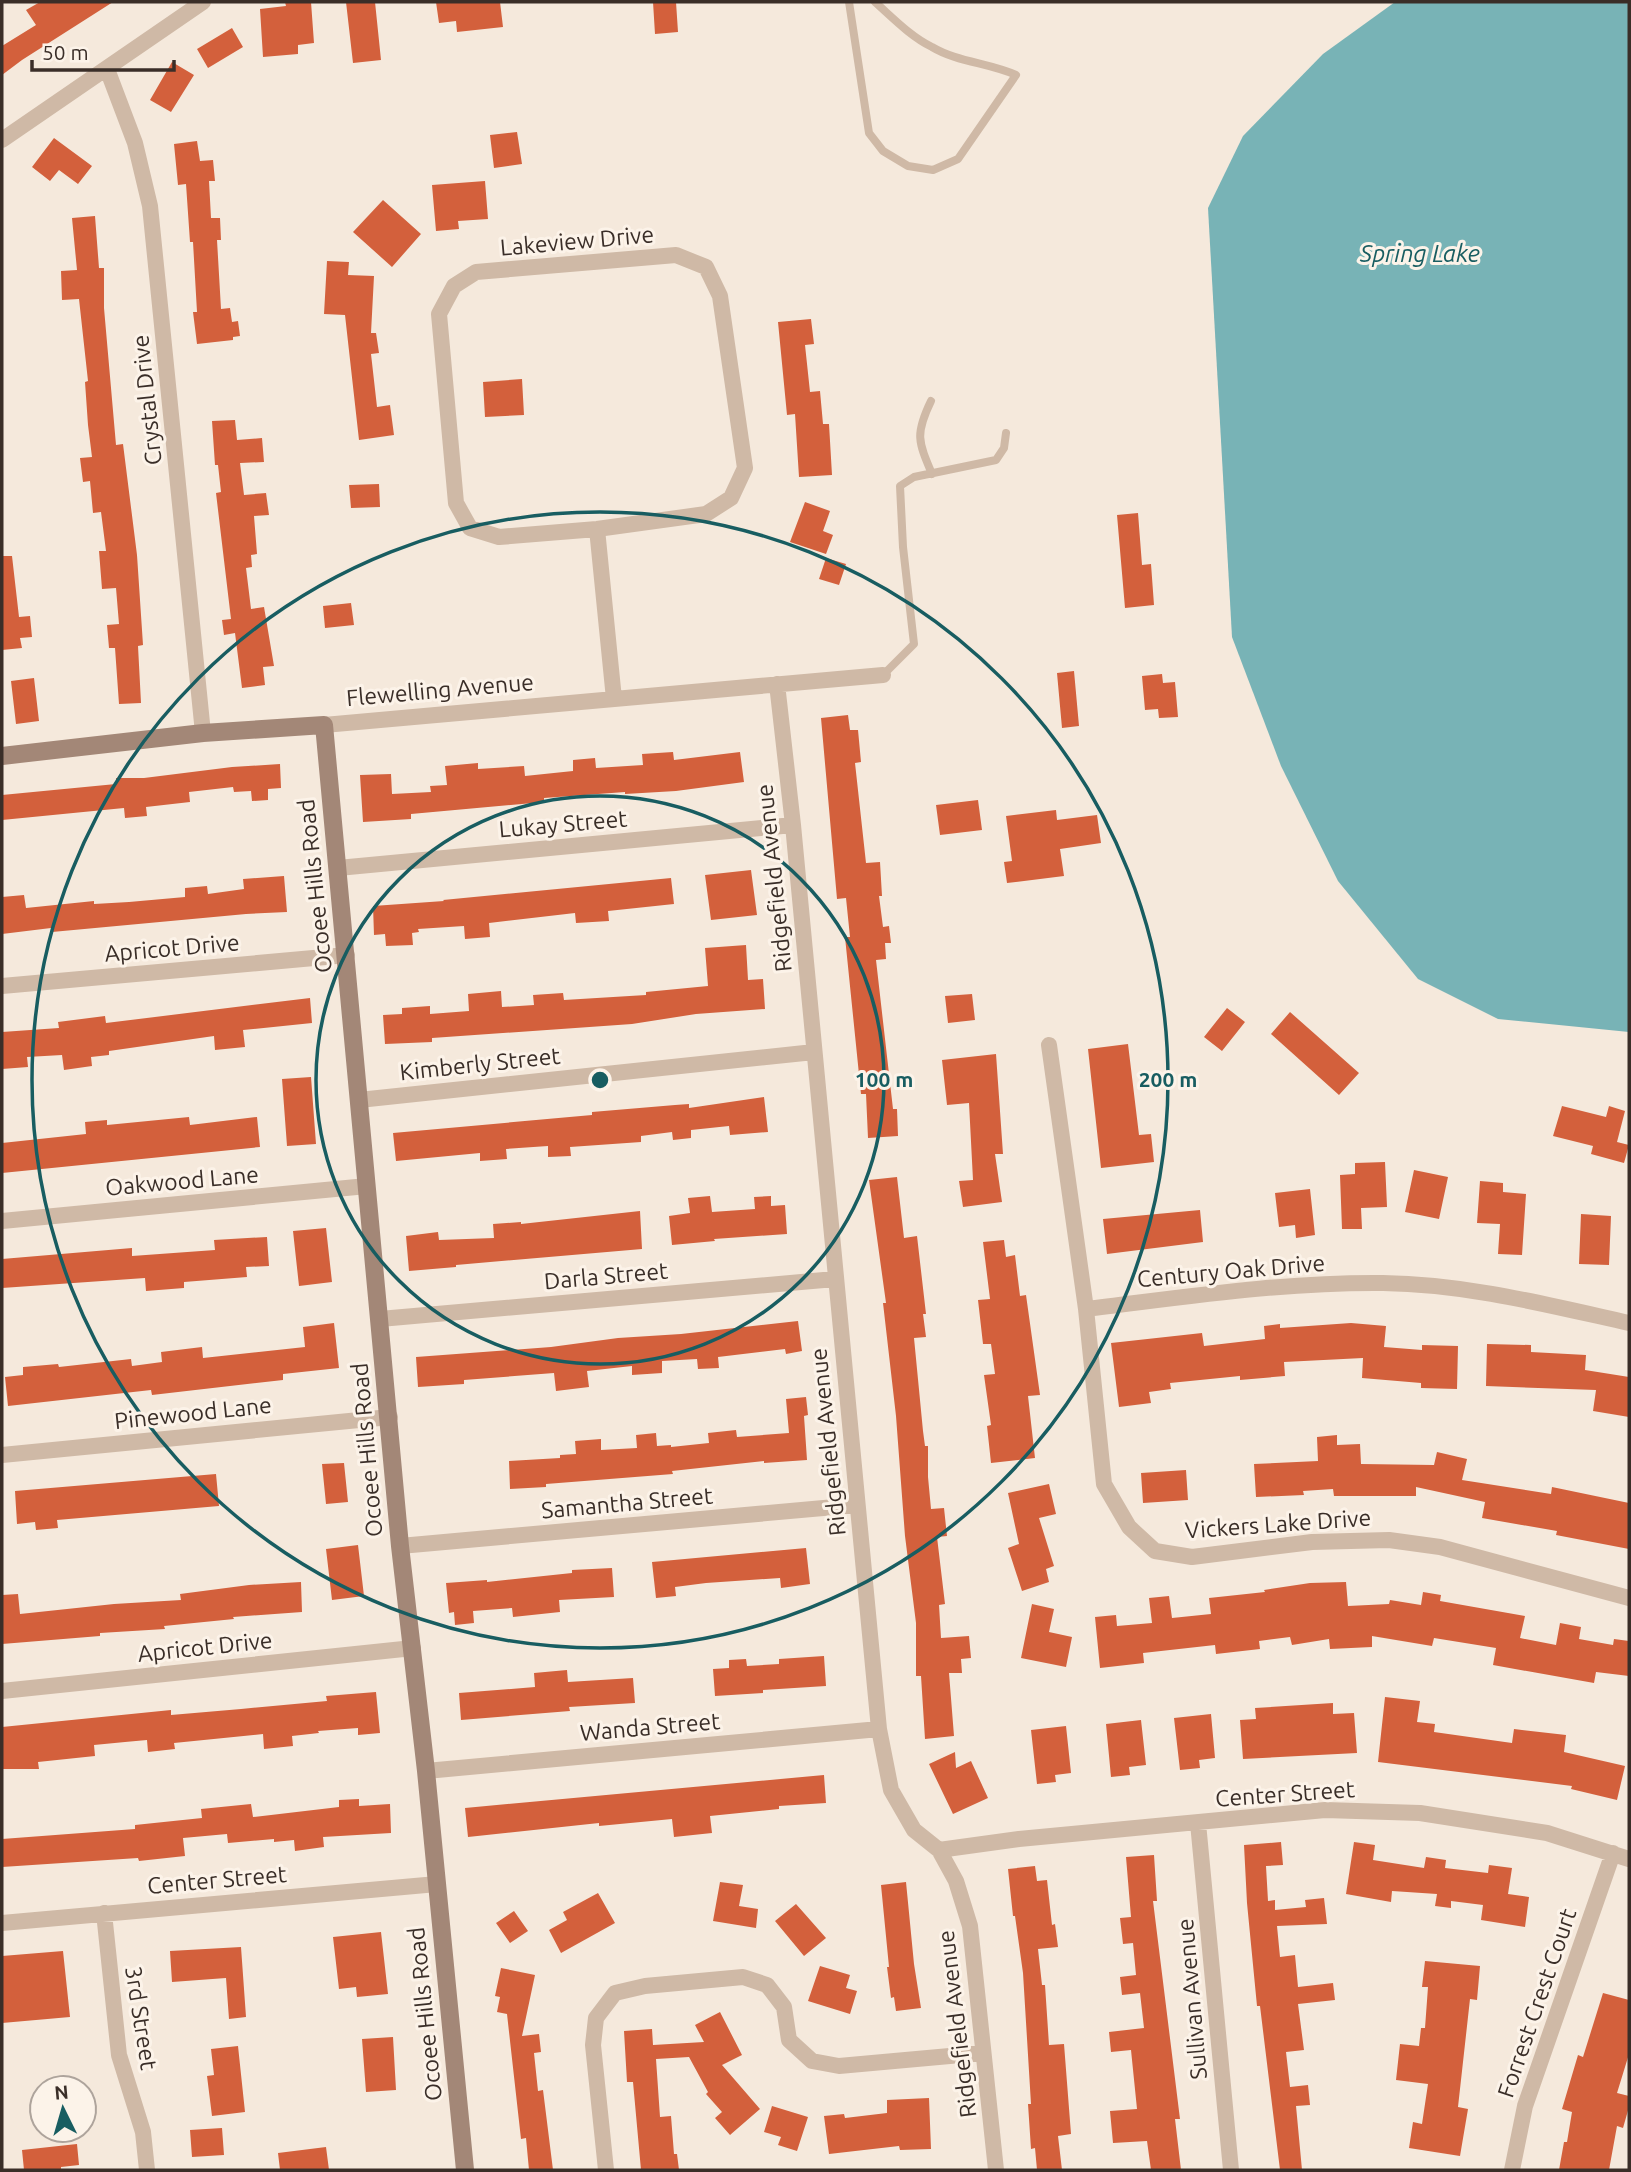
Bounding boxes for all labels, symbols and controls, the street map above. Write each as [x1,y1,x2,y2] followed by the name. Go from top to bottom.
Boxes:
[32,28,173,72] scale bar
[42,40,89,64] text: 50 m
[499,221,655,260] street label: Lakeview Drive
[1359,240,1480,267] water label: Spring Lake
[127,334,166,466] street label: Crystal Drive
[345,669,535,710] street label: Flewelling Avenue
[751,783,796,973] street label: Ridgefield Avenue
[293,798,336,974] street label: Ocoee Hills Road
[498,805,628,842] street label: Lukay Street
[103,929,241,966] street label: Apricot Drive
[398,1043,561,1084] street label: Kimberly Street
[855,1067,913,1091] text: 100 m
[1139,1067,1197,1091] text: 200 m
[588,1068,612,1092] centre of rings
[104,1161,260,1200] street label: Oakwood Lane
[1136,1250,1326,1291] street label: Century Oak Drive
[543,1258,669,1293] street label: Darla Street
[805,1347,850,1537] street label: Ridgefield Avenue
[346,1362,387,1538] street label: Ocoee Hills Road
[113,1392,273,1433] street label: Pinewood Lane
[540,1483,714,1522] street label: Samantha Street
[1184,1505,1372,1542] street label: Vickers Lake Drive
[136,1627,274,1666] street label: Apricot Drive
[579,1708,721,1745] street label: Wanda Street
[1214,1776,1356,1811] street label: Center Street
[146,1861,288,1898] street label: Center Street
[1492,1905,1581,2101] street label: Forrest Crest Court
[1172,1917,1211,2081] street label: Sullivan Avenue
[403,1926,446,2102] street label: Ocoee Hills Road
[933,1929,980,2119] street label: Ridgefield Avenue
[121,1964,162,2072] street label: 3rd Street
[28,2074,98,2144] north arrow
[53,2080,70,2104] text: N

